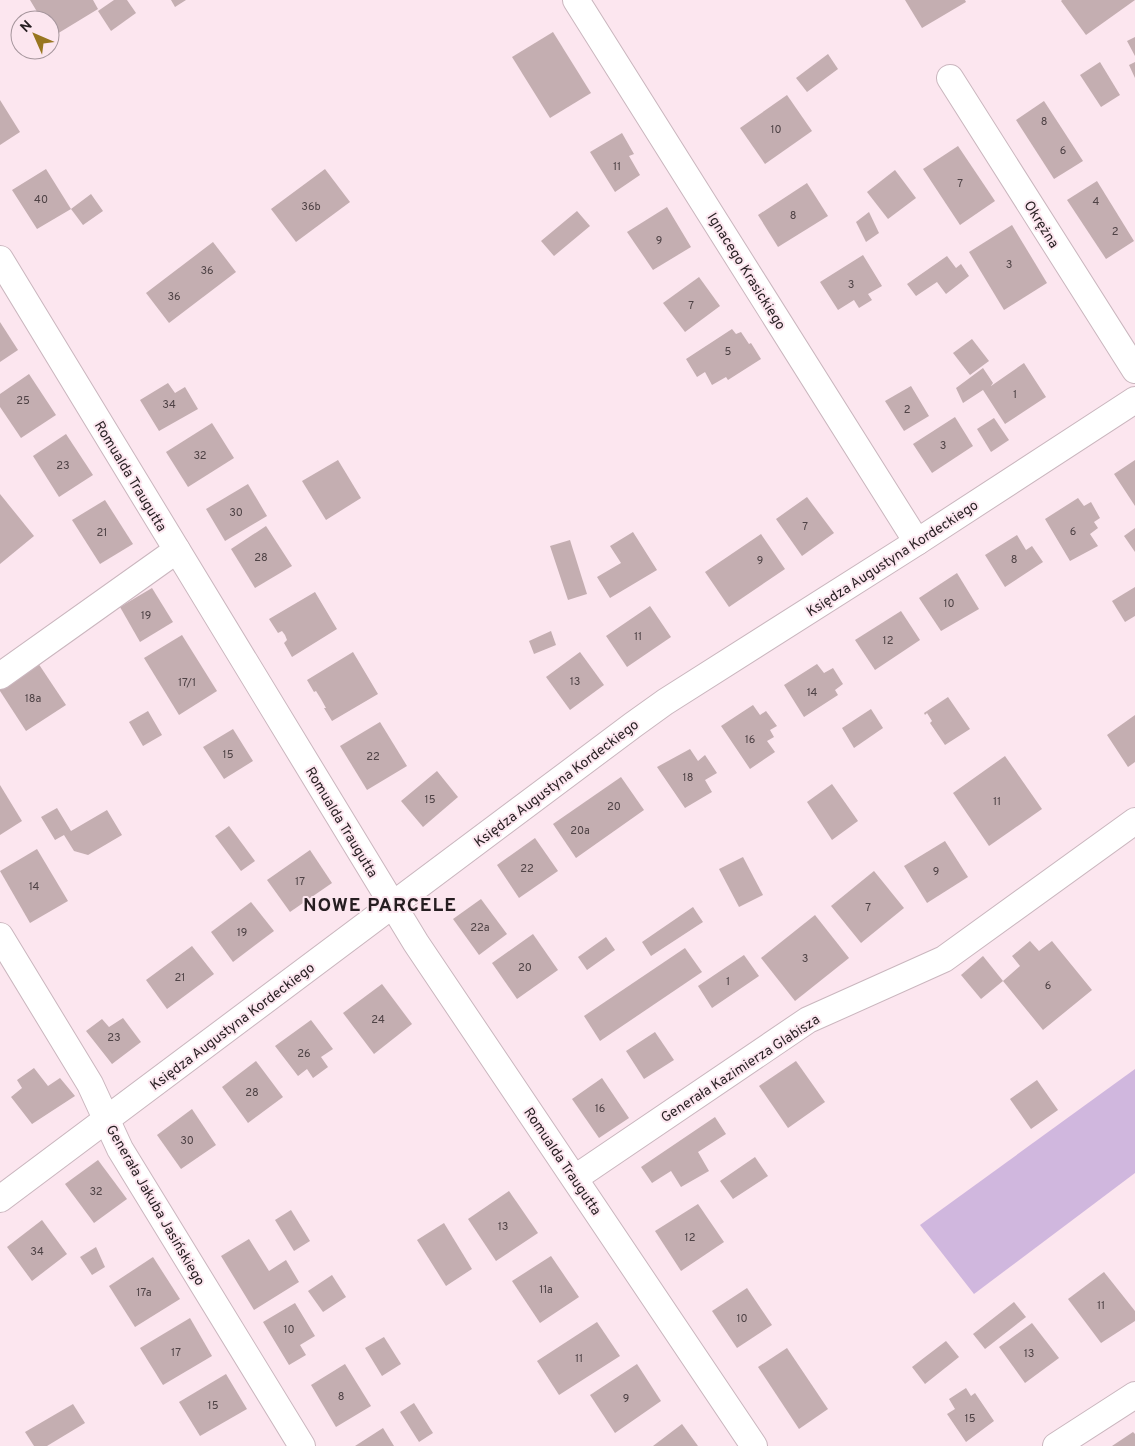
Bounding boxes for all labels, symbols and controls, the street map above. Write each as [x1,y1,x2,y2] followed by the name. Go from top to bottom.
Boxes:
[10,10,60,60] north arrow
[17,17,36,36] text: N
[1041,115,1047,129] house number: 8
[770,123,782,137] house number: 10
[1060,144,1066,158] house number: 6
[613,160,621,174] house number: 11
[957,177,963,191] house number: 7
[34,193,48,207] house number: 40
[1093,195,1100,209] house number: 4
[1020,198,1062,252] street label: Okrężna
[301,200,321,214] house number: 36b
[790,209,796,223] house number: 8
[703,210,789,334] street label: Ignacego Krasickiego
[1112,225,1118,239] house number: 2
[656,234,662,248] house number: 9
[1006,258,1012,272] house number: 3
[200,264,214,278] house number: 36
[848,278,854,292] house number: 3
[167,290,181,304] house number: 36
[688,299,694,313] house number: 7
[725,345,732,359] house number: 5
[1013,388,1017,402] house number: 1
[16,394,30,408] house number: 25
[162,398,176,412] house number: 34
[904,403,910,417] house number: 2
[90,418,169,535] street label: Romualda Traugutta
[940,439,946,453] house number: 3
[193,449,207,463] house number: 32
[56,459,70,473] house number: 23
[804,497,982,621] street label: Księdza Augustyna Kordeckiego
[229,506,243,520] house number: 30
[802,520,808,534] house number: 7
[1070,525,1076,539] house number: 6
[97,526,107,540] house number: 21
[254,551,268,565] house number: 28
[1011,553,1017,567] house number: 8
[757,554,763,568] house number: 9
[943,597,955,611] house number: 10
[141,609,151,623] house number: 19
[634,630,642,644] house number: 11
[883,634,893,648] house number: 12
[570,675,580,689] house number: 13
[178,676,196,690] house number: 17/1
[807,686,818,700] house number: 14
[25,692,42,706] house number: 18a
[471,717,643,852] street label: Księdza Augustyna Kordeckiego
[745,733,755,747] house number: 16
[223,748,234,762] house number: 15
[366,750,380,764] house number: 22
[301,764,380,881] street label: Romualda Traugutta
[683,771,693,785] house number: 18
[425,793,436,807] house number: 15
[993,795,1001,809] house number: 11
[607,800,621,814] house number: 20
[570,824,590,838] house number: 20a
[520,862,534,876] house number: 22
[933,865,939,879] house number: 9
[295,875,305,889] house number: 17
[29,880,40,894] house number: 14
[303,894,457,918] district label: NOWE PARCELE
[865,901,871,915] house number: 7
[470,921,490,935] house number: 22a
[237,926,247,940] house number: 19
[802,952,808,966] house number: 3
[147,960,319,1095] street label: Księdza Augustyna Kordeckiego
[518,961,532,975] house number: 20
[175,971,185,985] house number: 21
[726,975,730,989] house number: 1
[1045,979,1051,993] house number: 6
[658,1011,823,1127] street label: Generała Kazimierza Glabisza
[371,1013,385,1027] house number: 24
[107,1031,121,1045] house number: 23
[297,1047,311,1061] house number: 26
[245,1086,259,1100] house number: 28
[595,1102,605,1116] house number: 16
[519,1105,604,1219] street label: Romualda Traugutta
[102,1122,208,1289] street label: Generała Jakuba Jasińskiego
[180,1134,194,1148] house number: 30
[89,1185,103,1199] house number: 32
[498,1220,508,1234] house number: 13
[685,1231,695,1245] house number: 12
[30,1245,44,1259] house number: 34
[539,1283,553,1297] house number: 11a
[136,1286,152,1300] house number: 17a
[1097,1299,1105,1313] house number: 11
[736,1312,748,1326] house number: 10
[283,1323,295,1337] house number: 10
[171,1346,181,1360] house number: 17
[1024,1347,1034,1361] house number: 13
[575,1352,583,1366] house number: 11
[338,1390,344,1404] house number: 8
[623,1392,629,1406] house number: 9
[208,1399,219,1413] house number: 15
[965,1412,976,1426] house number: 15

